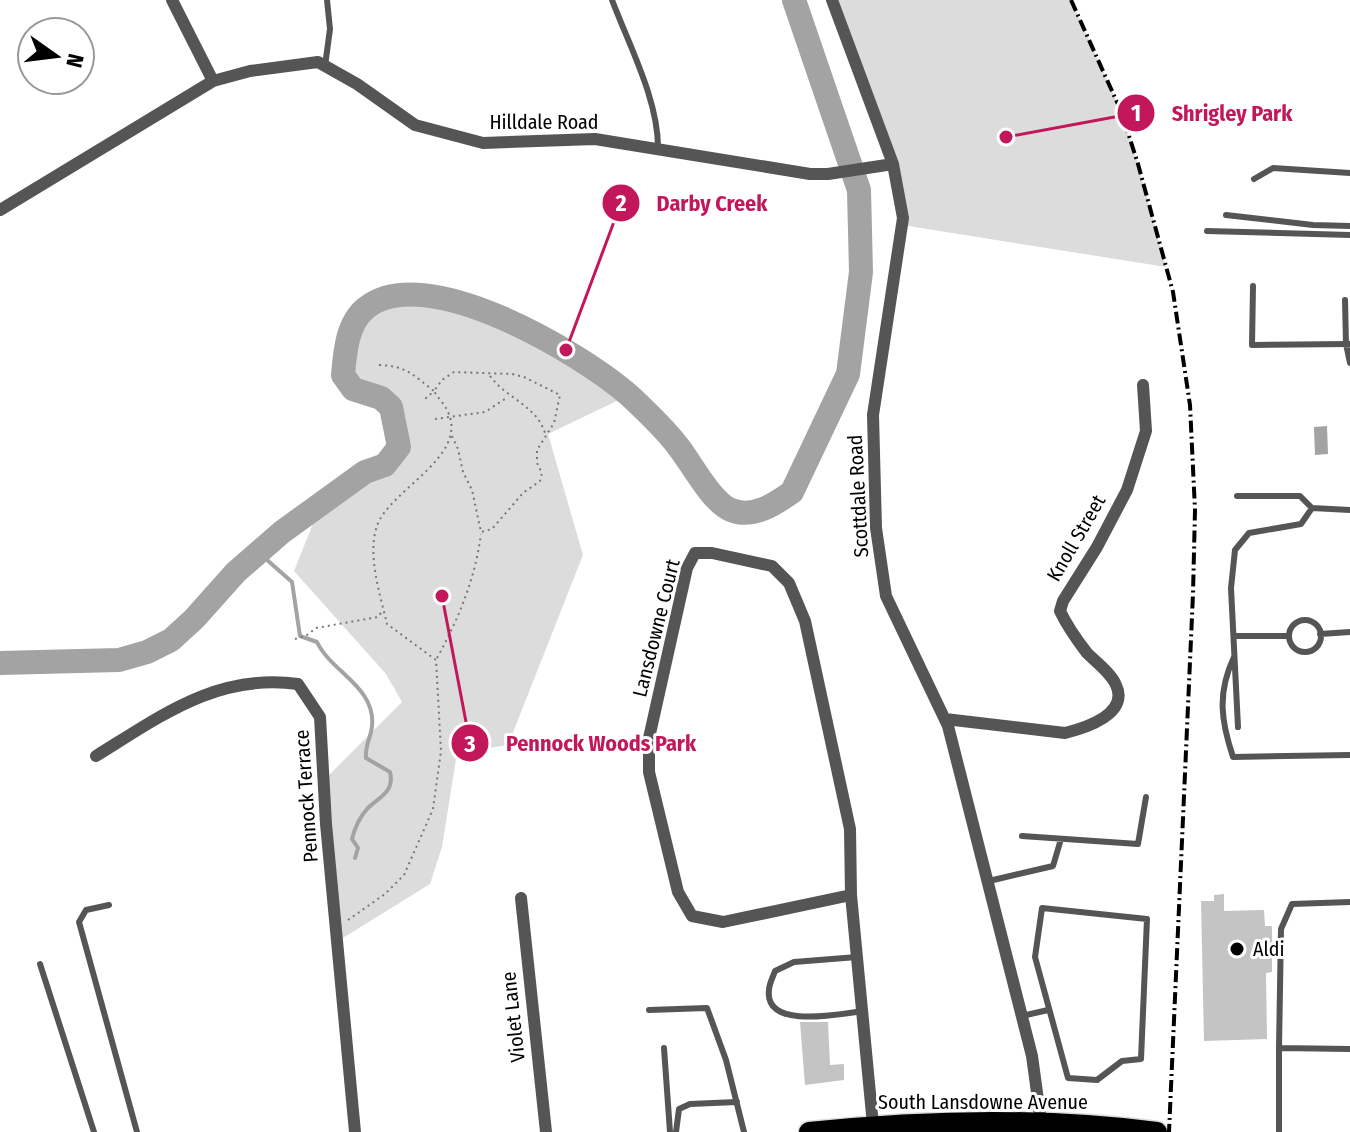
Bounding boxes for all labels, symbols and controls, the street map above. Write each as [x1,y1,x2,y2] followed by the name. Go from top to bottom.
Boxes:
[16,16,96,96] north arrow
[60,51,90,70] text: N
[1116,90,1308,136] callout: Shrigley Park
[1131,99,1141,127] text: 1
[1172,100,1293,127] text: Shrigley Park
[489,110,599,134] street label: Hilldale Road
[601,180,783,226] callout: Darby Creek
[614,189,627,217] text: 2
[657,190,768,217] text: Darby Creek
[843,434,873,558] street label: Scottdale Road
[1042,490,1111,586] street label: Knoll Street
[627,556,685,699] street label: Lansdowne Court
[450,720,712,766] callout: Pennock Woods Park
[289,729,323,863] street label: Pennock Terrace
[463,730,476,758] text: 3
[506,730,697,757] text: Pennock Woods Park
[1253,937,1284,961] place label: Aldi
[1228,940,1246,958] marker: Aldi
[496,971,530,1063] street label: Violet Lane
[878,1090,1088,1114] street label: South Lansdowne Avenue

